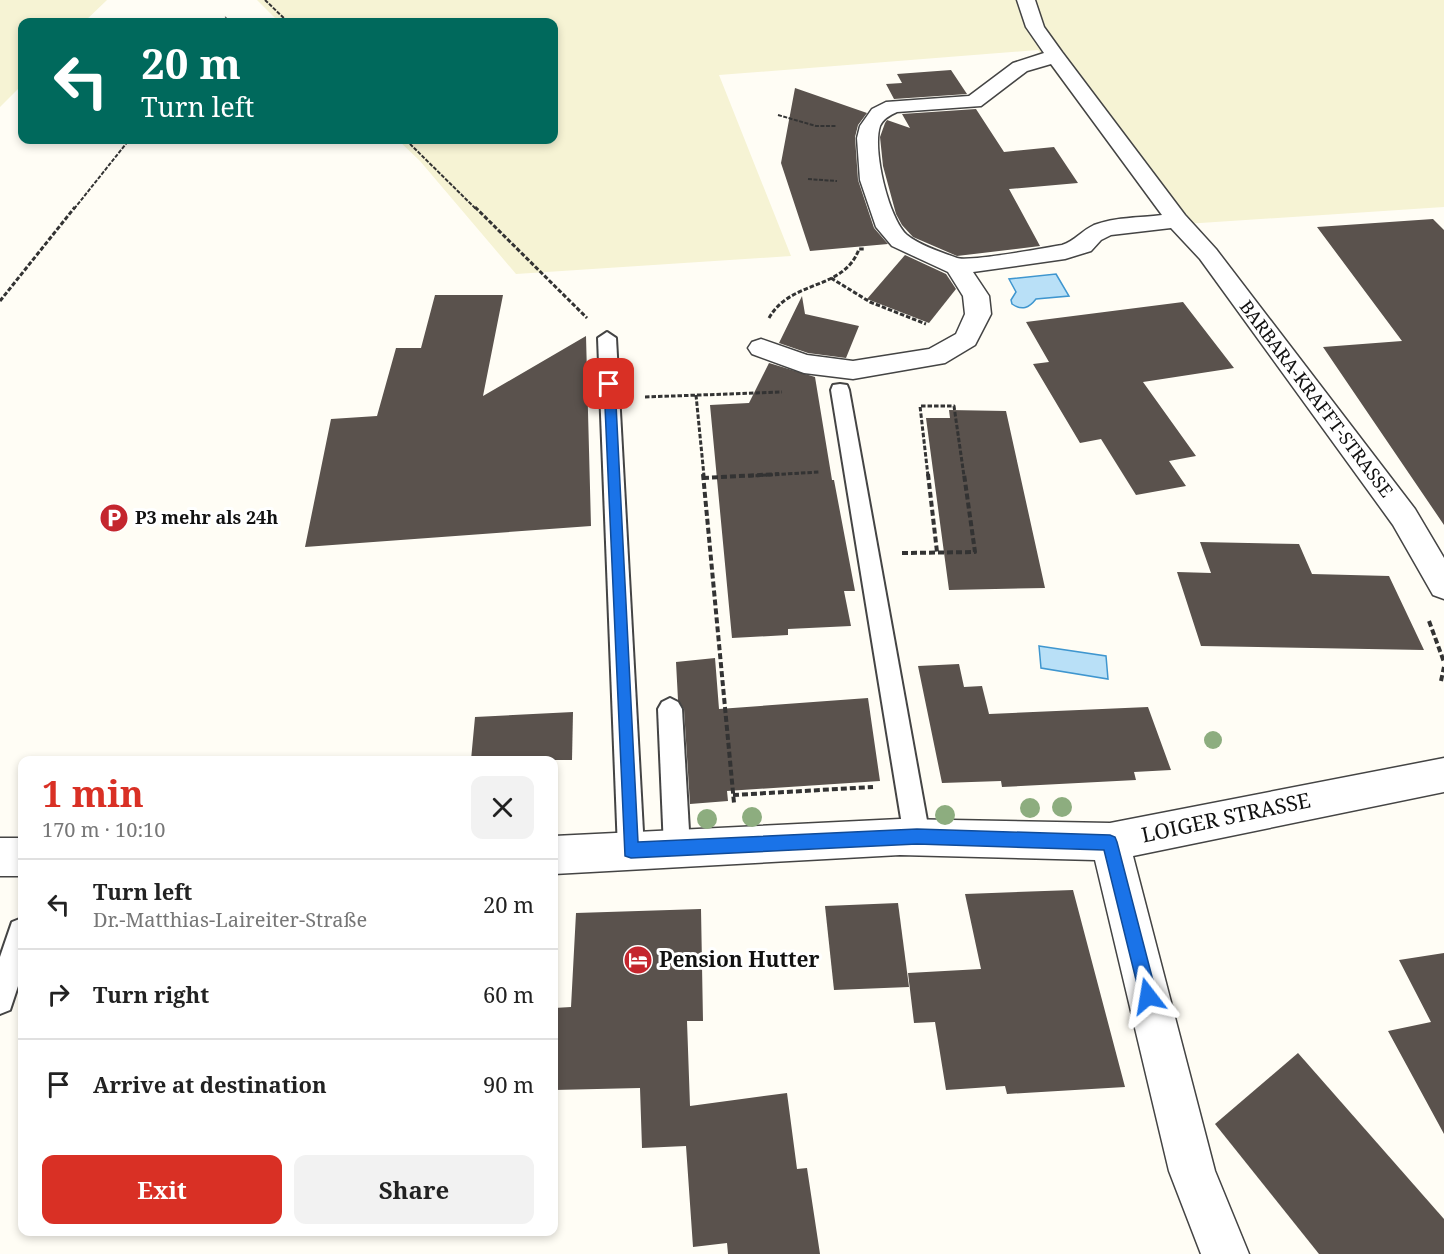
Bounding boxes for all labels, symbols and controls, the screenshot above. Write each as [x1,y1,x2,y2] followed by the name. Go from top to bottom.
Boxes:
[141,34,241,91] text: 20 m
[42,42,120,120] icon: left
[141,88,254,125] text: Turn left
[1235,295,1399,502] street label: BARBARA-KRAFFT-STRASSE
[583,358,634,409] pin
[592,367,625,400] icon: arrive
[98,502,130,534] parking icon: P3 mehr als 24h
[135,505,278,529] place label: P3 mehr als 24h
[42,769,144,818] text: 1 min
[471,776,534,839] button: close
[1139,785,1313,849] street label: LOIGER STRASSE
[42,816,165,843] text: 170 m · 10:10
[93,876,192,906] text: Turn left
[42,888,75,921] icon: left
[483,889,534,919] text: 20 m
[93,906,367,933] text: Dr.-Matthias-Laireiter-Straße
[622,944,654,976] hotel icon: Pension Hutter
[659,945,819,973] place label: Pension Hutter
[1116,964,1180,1028] position arrow
[42,978,75,1011] icon: right
[93,979,209,1009] text: Turn right
[483,979,534,1009] text: 60 m
[42,1068,75,1101] icon: arrive
[93,1069,327,1099] text: Arrive at destination
[483,1069,534,1099] text: 90 m
[42,1155,282,1224] button: Exit
[294,1155,534,1224] button: Share

